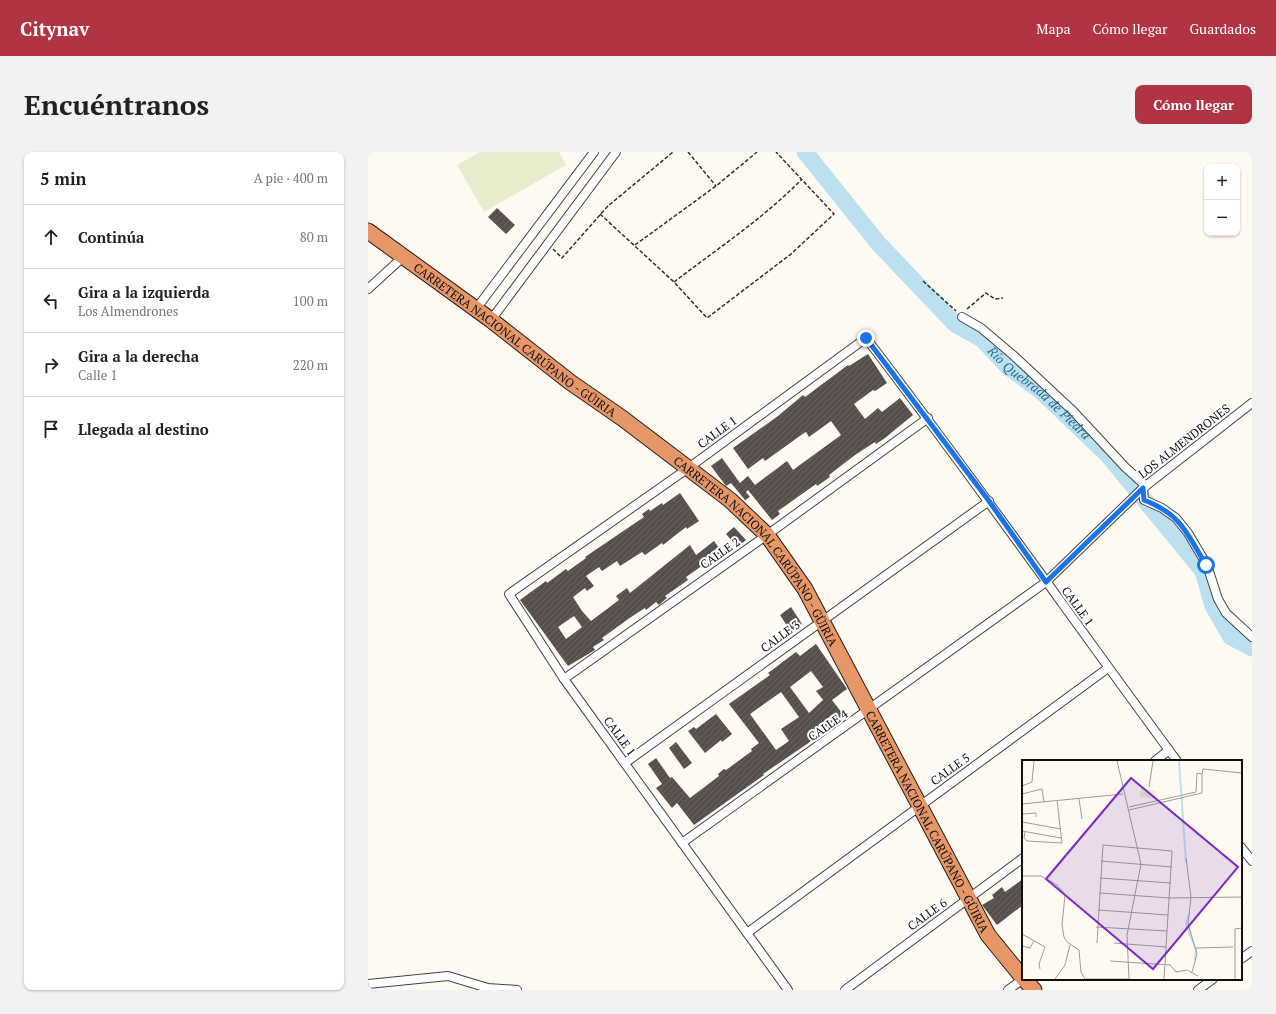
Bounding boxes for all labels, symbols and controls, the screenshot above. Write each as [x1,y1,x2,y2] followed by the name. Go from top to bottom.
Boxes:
[20,16,89,41] text: Citynav
[1036,19,1071,38] text: Mapa
[1093,19,1167,38] text: Cómo llegar
[1189,19,1256,38] text: Guardados
[1135,85,1252,124] button: Cómo llegar
[24,86,209,123] text: Encuéntranos
[1204,164,1240,236] map controls
[1204,164,1240,200] button: +
[40,167,87,190] text: 5 min
[254,169,328,187] text: A pie · 400 m
[1204,200,1240,236] button: −
[40,226,62,248] icon: ahead
[78,227,144,247] text: Continúa
[300,228,328,246] text: 80 m
[411,259,620,420] street label: CARRETERA NACIONAL CARÚPANO - GÜIRIA
[78,282,210,302] text: Gira a la izquierda
[40,290,62,312] icon: left
[293,292,328,310] text: 100 m
[78,302,178,320] text: Los Almendrones
[857,329,875,347] route end
[983,341,1095,443] water label: Río Quebrada de Piedra
[78,346,199,366] text: Gira a la derecha
[40,354,62,376] icon: right
[293,356,328,374] text: 220 m
[78,366,117,384] text: Calle 1
[1135,401,1233,481] street label: LOS ALMENDRONES
[694,413,740,451] street label: CALLE 1
[40,418,62,440] icon: arrive
[78,419,209,439] text: Llegada al destino
[671,453,842,649] street label: CARRETERA NACIONAL CARÚPANO - GÜIRIA
[697,534,743,572] street label: CALLE 2
[1197,556,1215,574] route start
[1059,583,1097,629] street label: CALLE 1
[757,617,803,655] street label: CALLE 3
[805,706,851,744] street label: CALLE 4
[863,708,993,936] street label: CARRETERA NACIONAL CARÚPANO - GÜIRIA
[601,713,639,759] street label: CALLE 1
[927,750,973,788] street label: CALLE 5
[1022,760,1242,980] inset map
[904,894,950,933] street label: CALLE 6

